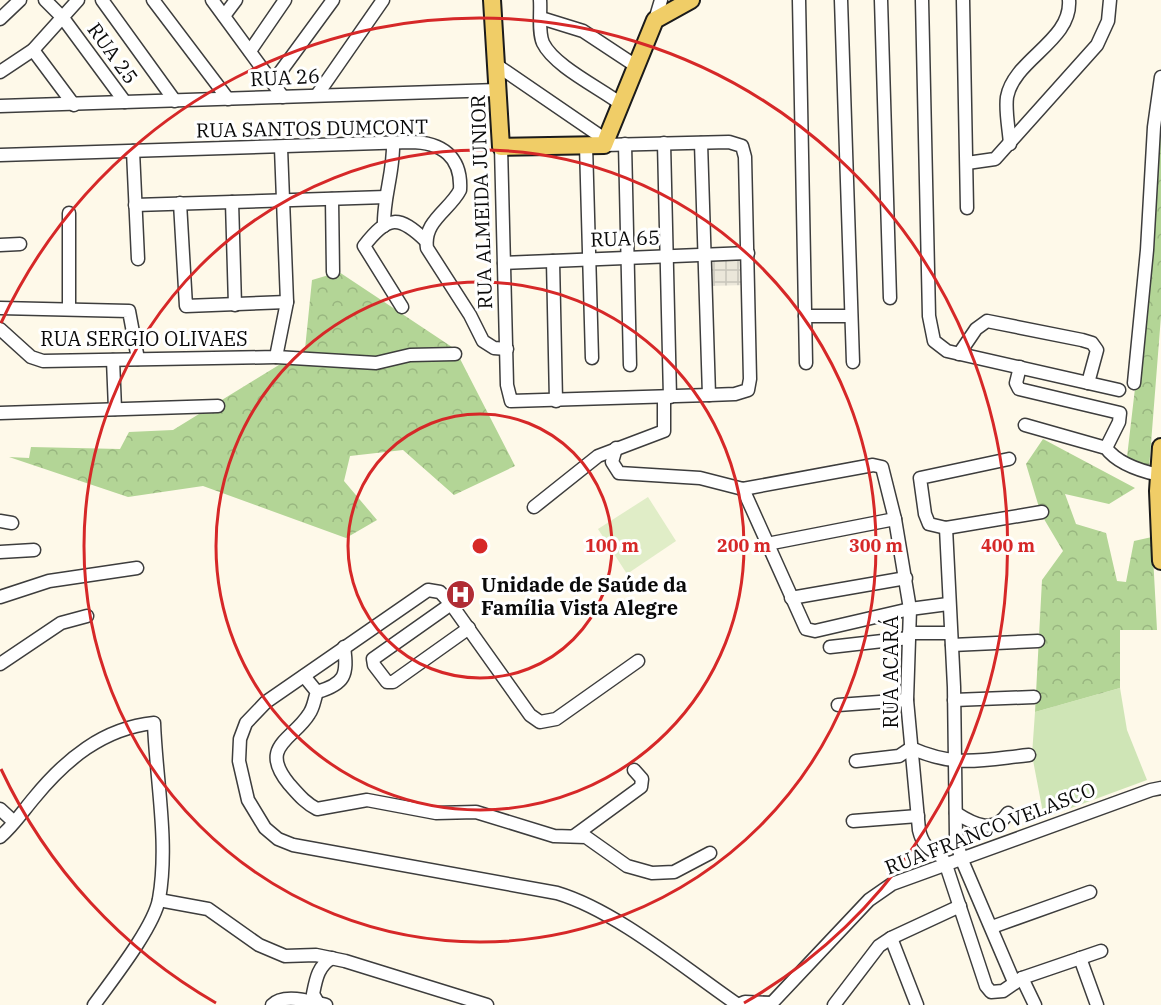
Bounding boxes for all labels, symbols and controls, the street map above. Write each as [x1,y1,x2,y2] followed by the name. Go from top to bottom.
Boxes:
[82,17,144,89] street label: RUA 25
[249,62,321,92] street label: RUA 26
[464,94,498,310] street label: RUA ALMEIDA JUNIOR
[196,112,428,144] street label: RUA SANTOS DUMCONT
[590,223,660,253] street label: RUA 65
[40,325,248,352] street label: RUA SERGIO OLIVAES
[585,534,640,557] text: 100 m
[717,534,772,557] text: 200 m
[849,534,904,557] text: 300 m
[981,534,1036,557] text: 400 m
[470,536,490,556] centre of rings
[481,571,687,621] place label: Unidade de Saúde da Família Vista Alegre
[444,579,476,611] hospital icon: Unidade de Saúde da Família Vista Alegre
[877,615,904,728] street label: RUA ACARÁ
[881,775,1099,881] street label: RUA FRANCO VELASCO

